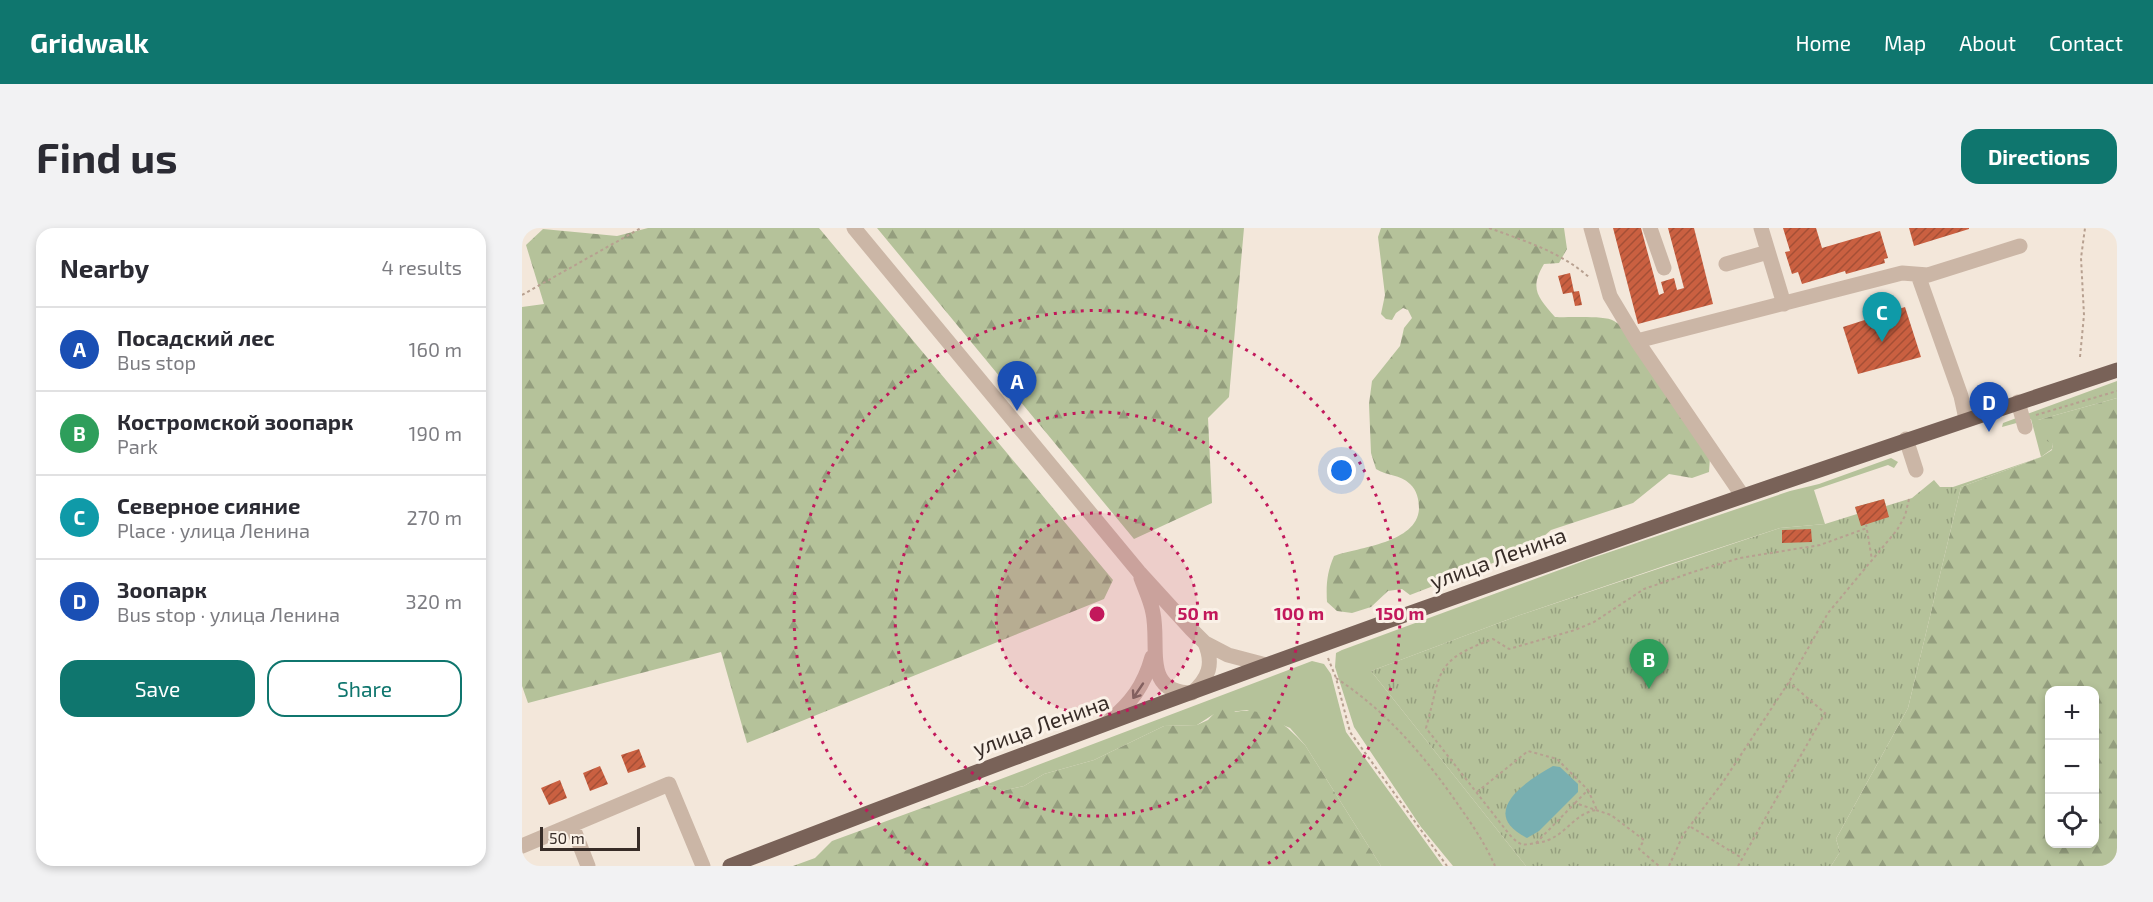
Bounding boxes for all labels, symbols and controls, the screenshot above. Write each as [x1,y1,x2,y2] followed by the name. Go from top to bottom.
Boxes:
[30,25,149,59] text: Gridwalk
[1795,30,1851,55] text: Home
[1884,30,1926,55] text: Map
[1959,30,2016,55] text: About
[2049,30,2123,55] text: Contact
[1961,129,2117,184] button: Directions
[36,131,178,181] text: Find us
[60,252,149,283] text: Nearby
[382,255,462,279] text: 4 results
[1862,292,1902,342] pin: C
[117,324,275,350] text: Посадский лес
[73,337,86,361] text: A
[409,337,462,361] text: 160 m
[117,350,196,374] text: Bus stop
[998,362,1036,411] pin: A
[1970,382,2008,432] pin: D
[117,408,354,434] text: Костромской зоопарк
[73,421,86,445] text: B
[409,421,462,445] text: 190 m
[117,434,158,458] text: Park
[1327,456,1356,485] your location
[117,492,300,518] text: Северное сияние
[74,505,85,529] text: C
[406,505,462,529] text: 270 m
[117,518,310,542] text: Place · улица Ленина
[1426,520,1570,595] street label: улица Ленина
[117,576,207,602] text: Зоопарк
[73,589,86,613] text: D
[406,589,462,613] text: 320 m
[117,602,340,626] text: Bus stop · улица Ленина
[1177,602,1219,624] text: 50 m
[1274,602,1324,624] text: 100 m
[1376,602,1424,624] text: 150 m
[1087,604,1107,624] centre of rings
[1630,640,1668,689] pin: B
[60,660,255,717] button: Save
[267,660,462,717] button: Share
[1132,682,1145,699] one-way arrow
[2045,686,2099,848] map controls
[2045,686,2099,740] button: +
[969,687,1113,762] street label: улица Ленина
[2045,740,2099,794] button: −
[2045,794,2099,848] button: locate
[540,824,640,852] scale bar
[549,828,585,847] text: 50 m

